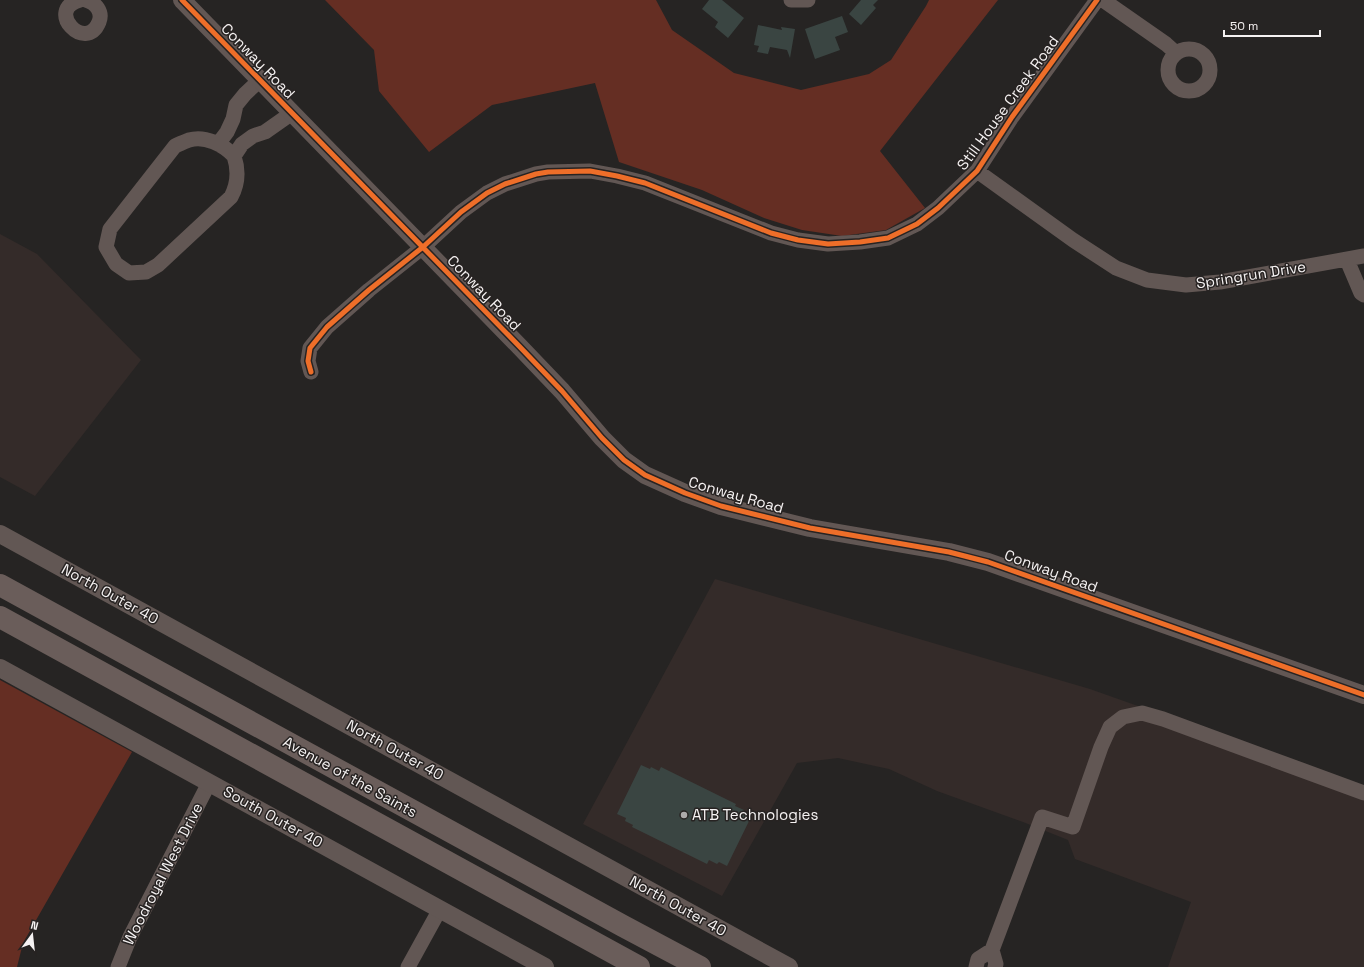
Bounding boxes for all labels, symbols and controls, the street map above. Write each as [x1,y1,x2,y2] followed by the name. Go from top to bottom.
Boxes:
[1224,12,1320,38] scale bar
[1230,18,1258,34] text: 50 m
[217,19,299,103] street label: Conway Road
[952,32,1063,174] street label: Still House Creek Road
[443,251,525,335] street label: Conway Road
[1195,256,1307,293] street label: Springrun Drive
[686,472,786,517] street label: Conway Road
[1002,545,1101,596] street label: Conway Road
[58,559,162,628] street label: North Outer 40
[343,715,447,784] street label: North Outer 40
[280,732,421,821] street label: Avenue of the Saints
[220,781,326,852] street label: South Outer 40
[118,799,207,948] street label: Woodroyal West Drive
[692,805,818,824] place label: ATB Technologies
[679,810,689,820] marker: ATB Technologies
[626,871,730,940] street label: North Outer 40
[12,915,52,955] north arrow
[29,918,40,933] text: N

